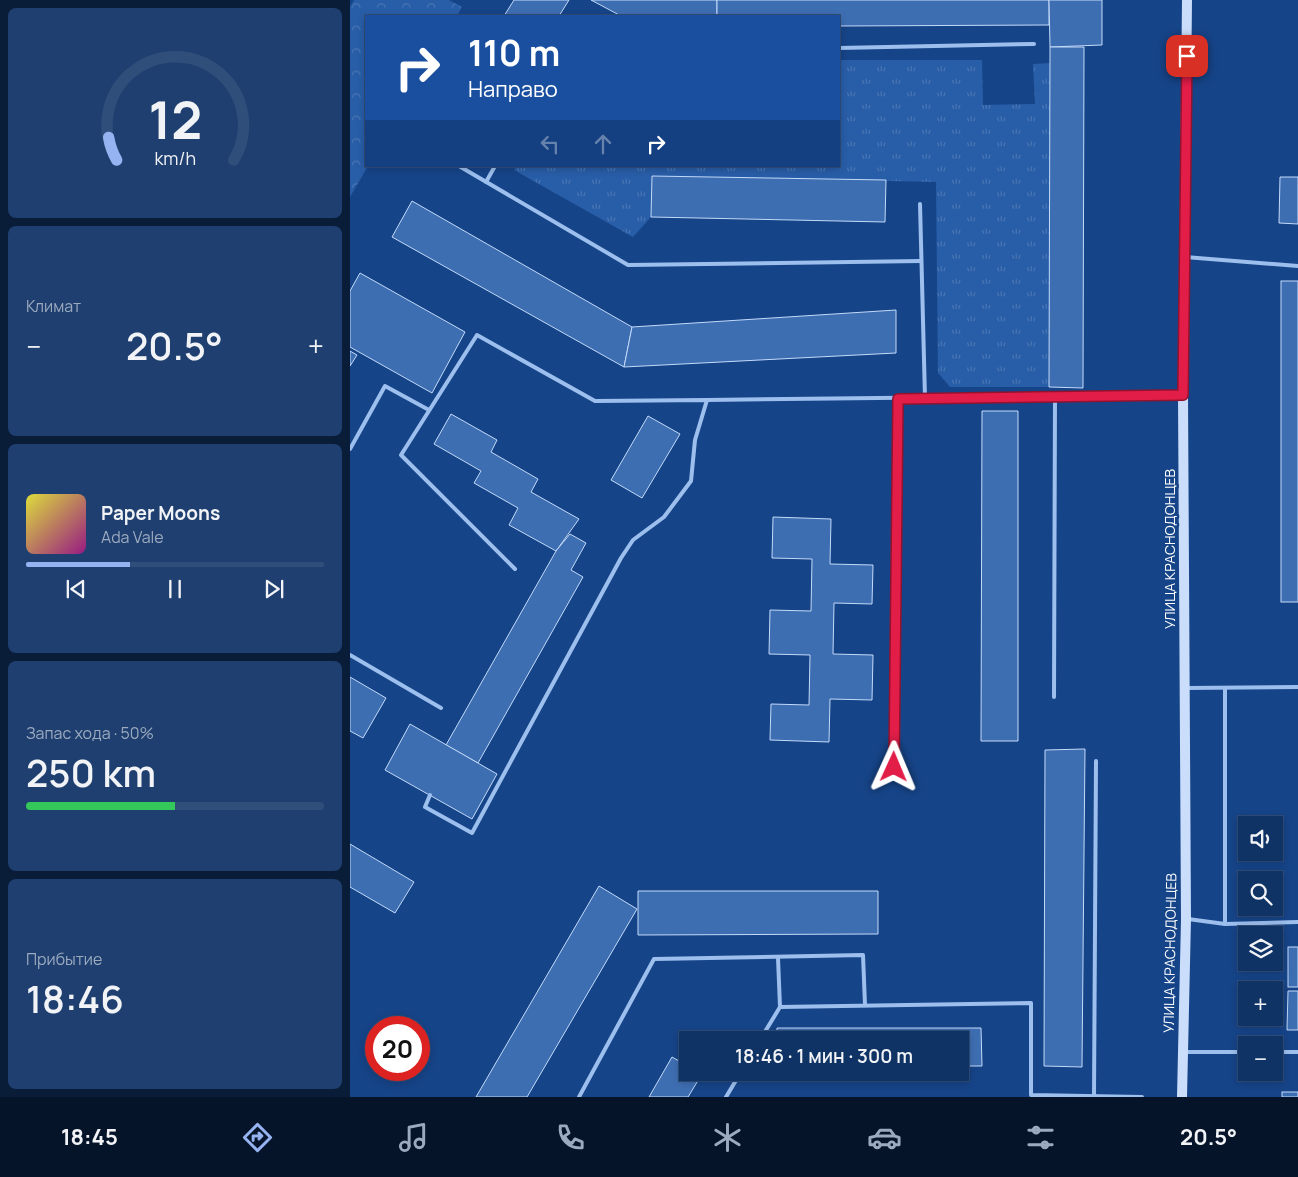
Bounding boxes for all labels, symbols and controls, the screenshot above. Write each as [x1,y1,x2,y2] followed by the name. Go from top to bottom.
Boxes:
[468,29,560,77] text: 110 m
[385,35,450,100] icon: right
[1166,35,1208,77] pin
[1173,42,1201,70] icon: arrive
[468,74,558,104] text: Направо
[148,84,202,155] text: 12
[536,130,564,158] icon: left
[589,130,617,158] icon: ahead
[642,130,670,158] icon: right
[154,146,196,170] text: km/h
[26,295,81,317] text: Климат
[126,319,223,371] text: 20.5°
[26,327,41,365] text: −
[308,327,324,365] text: +
[1160,469,1179,629] street label: УЛИЦА КРАСНОДОНЦЕВ
[101,500,220,526] text: Paper Moons
[101,526,164,548] text: Ada Vale
[62,575,90,603] icon: previous
[161,575,189,603] icon: pause
[260,575,288,603] icon: next
[26,722,154,744] text: Запас хода · 50%
[867,740,919,792] position arrow
[26,746,156,798] text: 250 km
[1238,816,1283,1081] map controls
[1238,816,1283,861] button: sound
[1238,871,1283,916] button: search
[1159,872,1180,1033] street label: УЛИЦА КРАСНОДОНЦЕВ
[1238,926,1283,971] button: layers
[26,948,102,970] text: Прибытие
[26,972,124,1024] text: 18:46
[1238,981,1283,1026] button: +
[365,1016,430,1081] speed limit sign: 20
[1238,1036,1283,1081] button: −
[735,1043,913,1069] text: 18:46 · 1 мин · 300 m
[240,1120,275,1155] icon: directions
[396,1120,431,1155] icon: music
[553,1120,588,1155] icon: phone
[710,1120,745,1155] icon: climate
[867,1120,902,1155] icon: car
[1023,1120,1058,1155] icon: filters
[61,1122,118,1152] text: 18:45
[1180,1122,1237,1152] text: 20.5°

